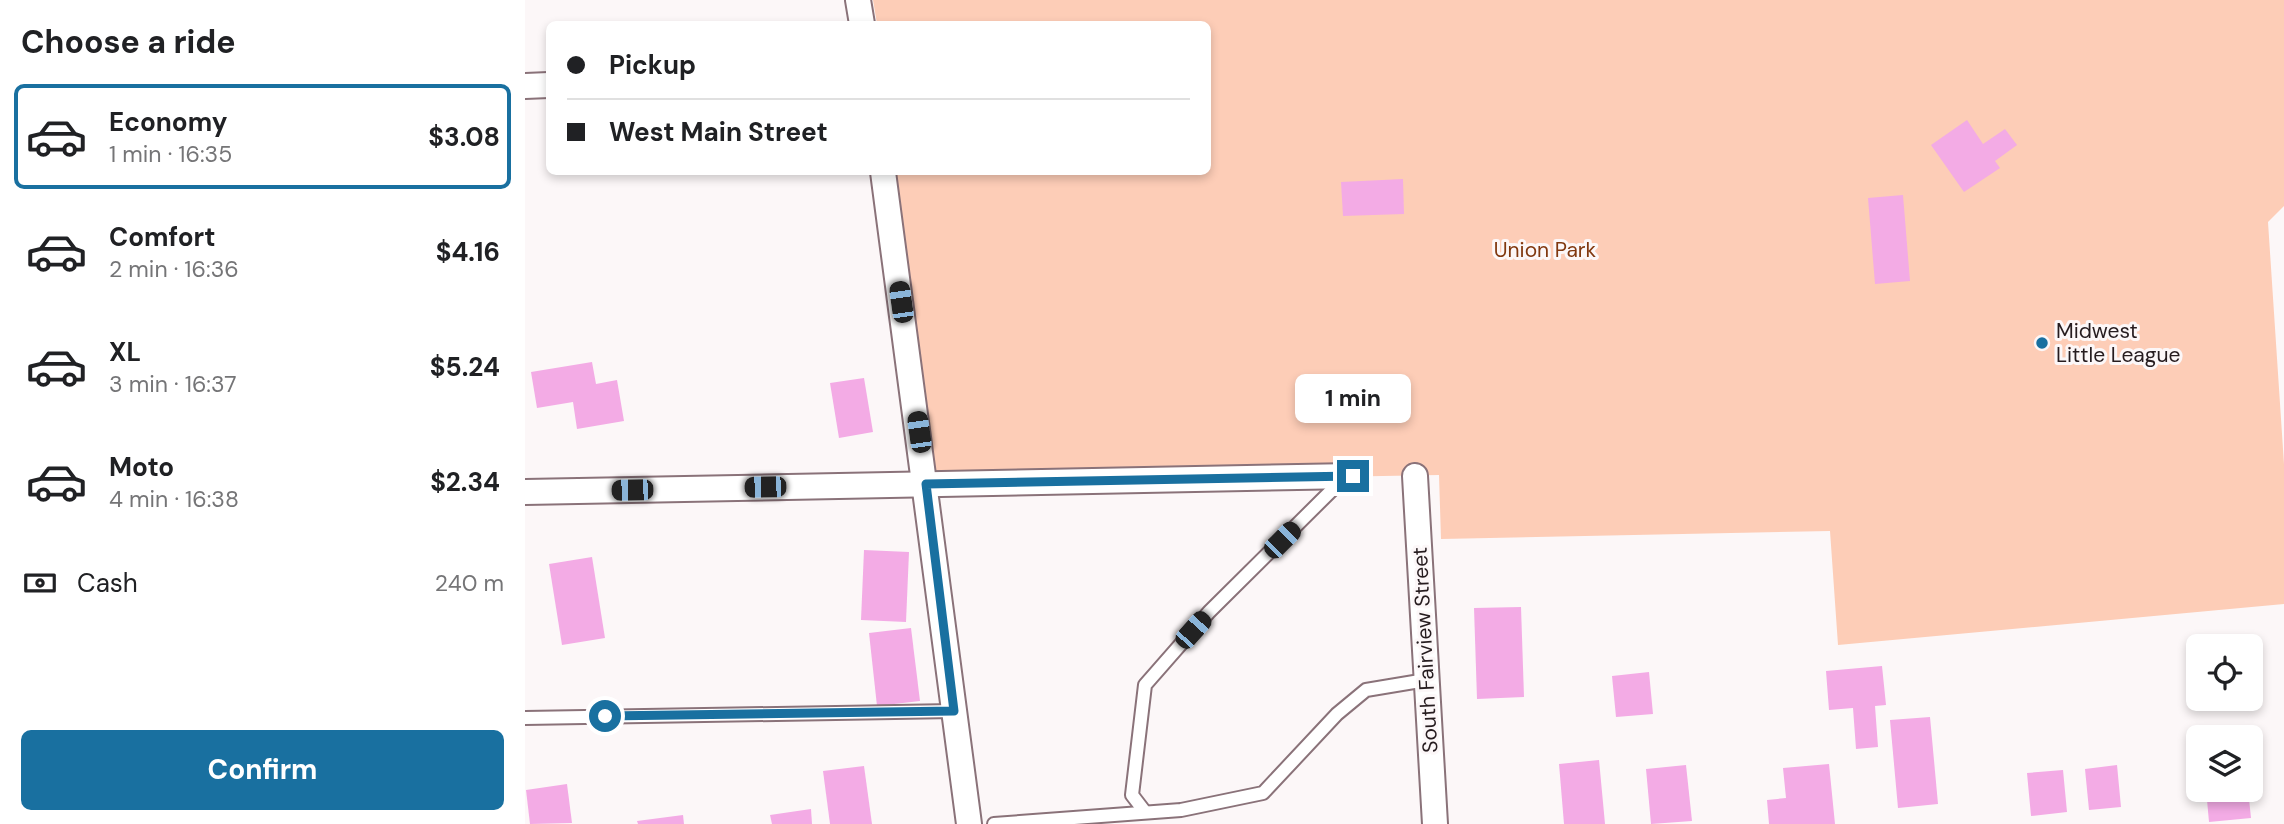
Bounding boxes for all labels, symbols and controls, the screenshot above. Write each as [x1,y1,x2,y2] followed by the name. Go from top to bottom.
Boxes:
[21,21,236,63] text: Choose a ride
[609,48,696,82] text: Pickup
[25,105,88,168] icon: car
[109,105,227,139] text: Economy
[609,115,828,149] text: West Main Street
[428,120,500,154] text: $3.08
[109,139,232,169] text: 1 min · 16:35
[25,220,88,283] icon: car
[109,220,215,254] text: Comfort
[436,235,500,269] text: $4.16
[1494,236,1597,264] park label: Union Park
[109,254,239,284] text: 2 min · 16:36
[888,280,915,324] car
[2056,317,2180,369] place label: Midwest Little League
[25,335,88,398] icon: car
[109,335,141,369] text: XL
[2034,335,2050,351] marker: Midwest Little League
[430,350,500,384] text: $5.24
[109,369,236,399] text: 3 min · 16:37
[1295,374,1411,424] callout: 1 min
[1325,383,1381,413] text: 1 min
[906,410,933,454] car
[25,450,88,513] icon: car
[109,450,174,484] text: Moto
[1337,460,1369,492] route end
[430,465,500,499] text: $2.34
[744,476,787,498] car
[611,479,654,501] car
[109,484,239,514] text: 4 min · 16:38
[1260,518,1305,562] car
[1406,546,1444,754] street label: South Fairview Street
[21,564,59,602] icon: cash
[77,566,138,600] text: Cash
[435,568,504,598] text: 240 m
[1172,607,1215,653] car
[2186,634,2263,802] map controls
[2186,634,2263,711] button: locate
[589,700,621,732] route start
[2186,725,2263,802] button: layers
[21,730,504,810] button: Confirm

